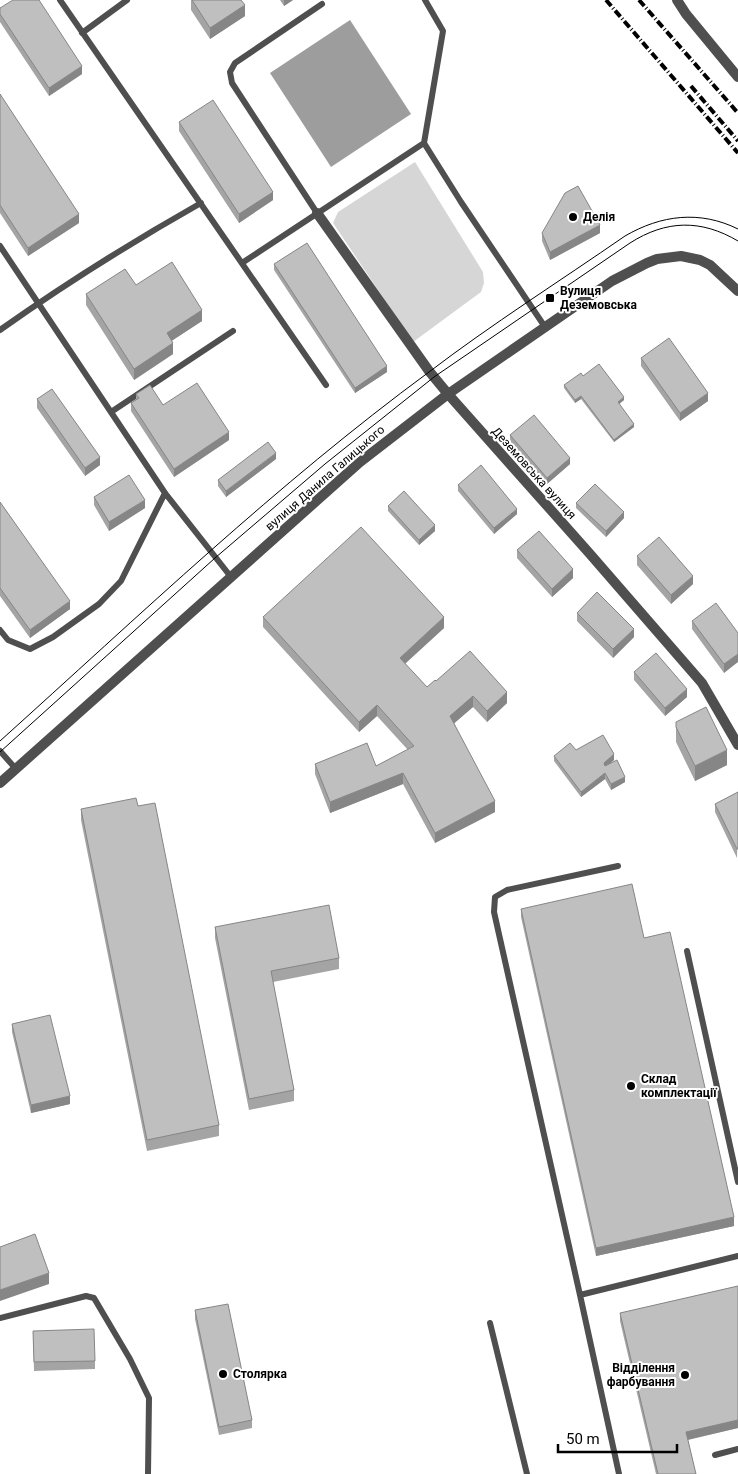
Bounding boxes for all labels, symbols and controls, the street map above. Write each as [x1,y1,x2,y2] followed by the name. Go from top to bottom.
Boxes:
[583,210,615,224] place label: Делія
[567,211,579,223] marker: Делія
[560,284,637,312] place label: Вулиця Деземовська
[544,292,556,304] marker: Вулиця Деземовська
[263,422,387,534] street label: вулиця Данила Галицького
[489,424,579,522] street label: Деземовська вулиця
[641,1072,717,1100] place label: Склад комплектації
[625,1080,637,1092] marker: Склад комплектації
[607,1361,675,1389] place label: Відділення фарбування
[233,1367,287,1381] place label: Столярка
[217,1368,229,1380] marker: Столярка
[679,1369,691,1381] marker: Відділення фарбування
[558,1422,677,1454] scale bar
[566,1430,600,1448] text: 50 m

